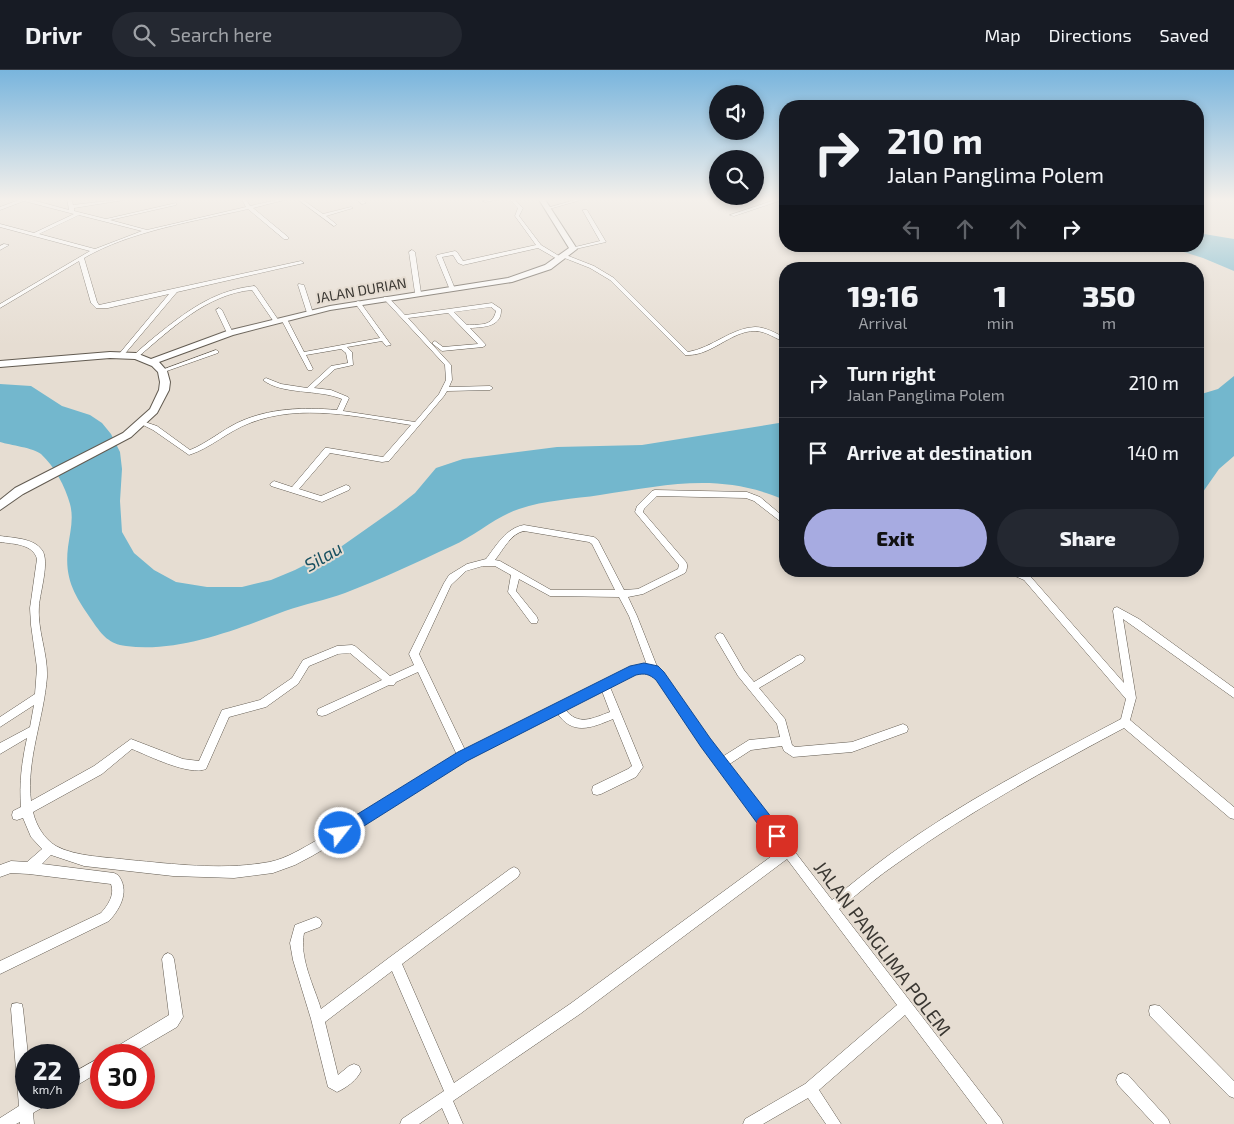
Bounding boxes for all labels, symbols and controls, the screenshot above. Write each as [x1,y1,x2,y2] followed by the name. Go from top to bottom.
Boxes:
[112,12,462,57] search box
[25,20,82,49] text: Drivr
[130,21,158,49] icon: search
[170,23,272,46] text: Search here
[984,24,1021,46] text: Map
[1049,24,1132,46] text: Directions
[1160,24,1209,46] text: Saved
[709,85,764,205] map controls
[709,85,764,140] button: sound
[887,119,983,161] text: 210 m
[804,120,869,185] icon: right
[709,150,764,205] button: search
[887,161,1104,187] text: Jalan Panglima Polem
[898,215,926,243] icon: left
[951,215,979,243] icon: ahead
[1004,215,1032,243] icon: ahead
[1057,215,1085,243] icon: right
[314,274,408,306] street label: JALAN DURIAN
[847,277,918,313] text: 19:16
[994,277,1007,313] text: 1
[1082,277,1136,313] text: 350
[859,313,907,332] text: Arrival
[987,313,1014,332] text: min
[1102,313,1116,332] text: m
[847,362,935,385] text: Turn right
[804,369,832,397] icon: right
[1128,371,1179,394] text: 210 m
[847,385,1005,404] text: Jalan Panglima Polem
[804,439,832,467] icon: arrive
[847,441,1032,464] text: Arrive at destination
[1127,441,1179,464] text: 140 m
[804,509,987,567] button: Exit
[997,509,1179,567] button: Share
[300,536,346,576] water label: Silau
[313,806,365,858] position arrow
[756,815,798,857] pin
[763,822,791,850] icon: arrive
[810,856,956,1040] street label: JALAN PANGLIMA POLEM
[90,1044,155,1109] speed limit sign: 30
[33,1055,62,1085] text: 22
[33,1082,62,1096] text: km/h

